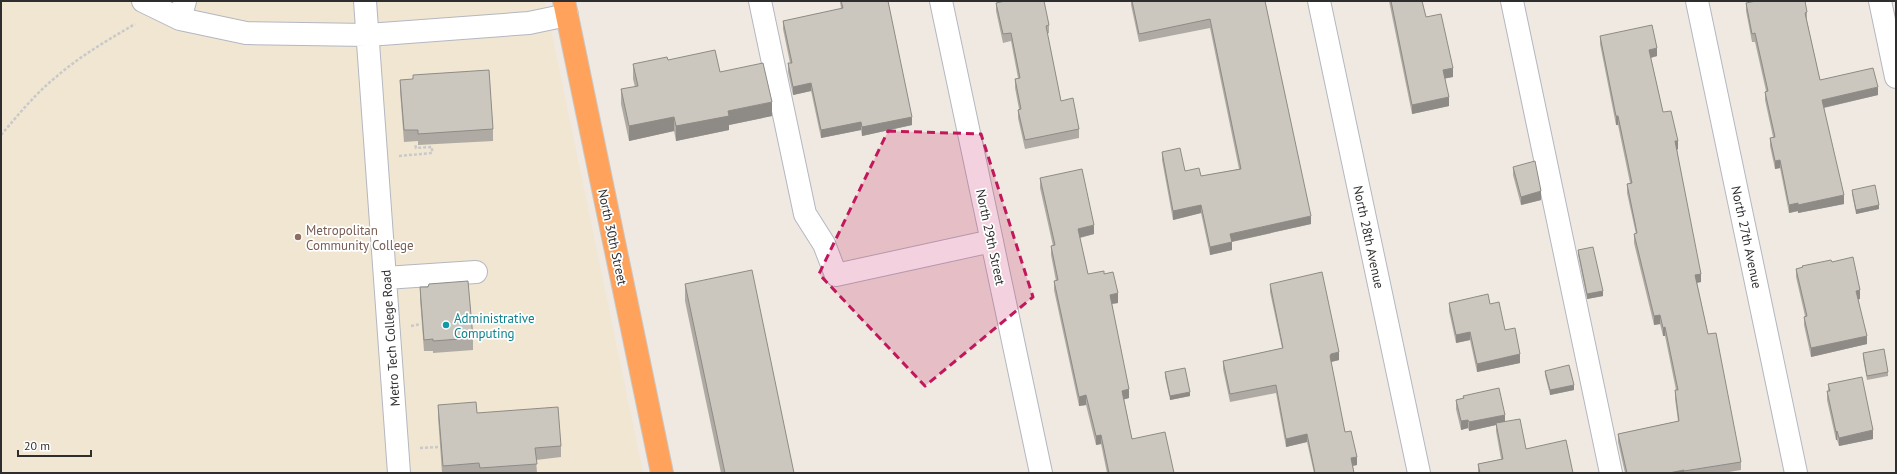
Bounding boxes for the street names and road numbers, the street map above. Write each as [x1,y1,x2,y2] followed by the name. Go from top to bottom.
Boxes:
[1349,184,1388,290] street label: North 28th Avenue
[1727,184,1766,290] street label: North 27th Avenue
[594,187,631,287] street label: North 30th Street
[972,187,1009,287] street label: North 29th Street
[377,269,404,407] street label: Metro Tech College Road

